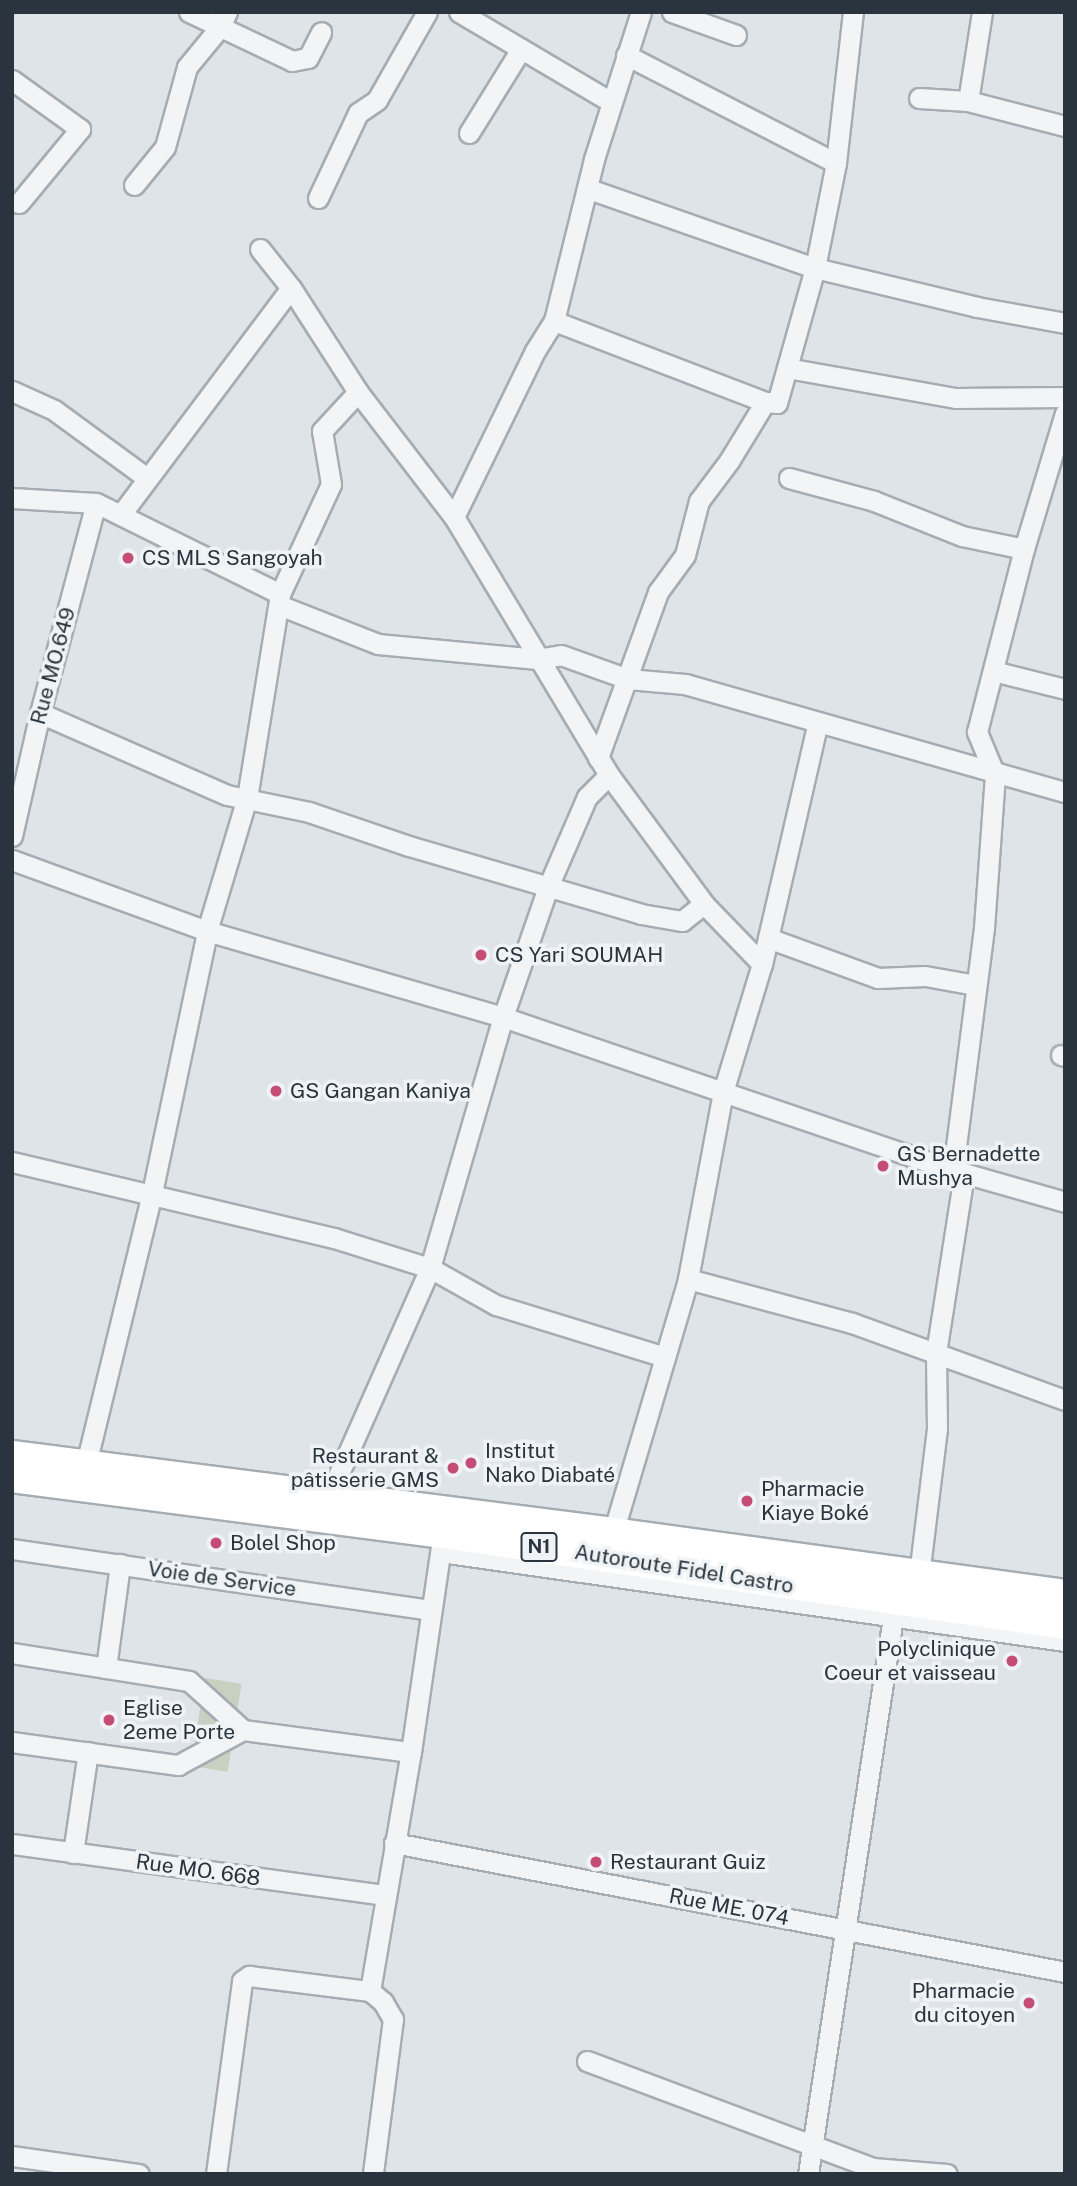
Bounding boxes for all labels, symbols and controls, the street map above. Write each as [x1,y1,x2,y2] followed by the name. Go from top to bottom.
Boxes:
[142,545,323,571] place label: CS MLS Sangoyah
[120,550,136,566] marker: CS MLS Sangoyah
[25,605,81,727] street label: Rue MO.649
[495,942,663,968] place label: CS Yari SOUMAH
[473,947,489,963] marker: CS Yari SOUMAH
[290,1078,471,1104] place label: GS Gangan Kaniya
[268,1083,284,1099] marker: GS Gangan Kaniya
[897,1141,1040,1191] place label: GS Bernadette Mushya
[875,1158,891,1174] marker: GS Bernadette Mushya
[485,1438,615,1488] place label: Institut Nako Diabaté
[291,1443,439,1493] place label: Restaurant & pâtisserie GMS
[463,1455,479,1471] marker: Institut Nako Diabaté
[445,1460,461,1476] marker: Restaurant & pâtisserie GMS
[761,1476,869,1526] place label: Pharmacie Kiaye Boké
[739,1493,755,1509] marker: Pharmacie Kiaye Boké
[230,1530,336,1556] place label: Bolel Shop
[520,1532,558,1562] road number: N1
[208,1535,224,1551] marker: Bolel Shop
[573,1539,795,1599] street label: Autoroute Fidel Castro
[146,1556,298,1602] street label: Voie de Service
[824,1636,996,1686] place label: Polyclinique Coeur et vaisseau
[1002,1651,1022,1671] marker: Polyclinique Coeur et vaisseau
[123,1695,235,1745] place label: Eglise 2eme Porte
[101,1712,117,1728] marker: Eglise 2eme Porte
[134,1849,262,1891] street label: Rue MO. 668
[610,1849,765,1875] place label: Restaurant Guiz
[588,1854,604,1870] marker: Restaurant Guiz
[667,1883,791,1931] street label: Rue ME. 074
[912,1978,1015,2028] place label: Pharmacie du citoyen
[1021,1995,1037,2011] marker: Pharmacie du citoyen

